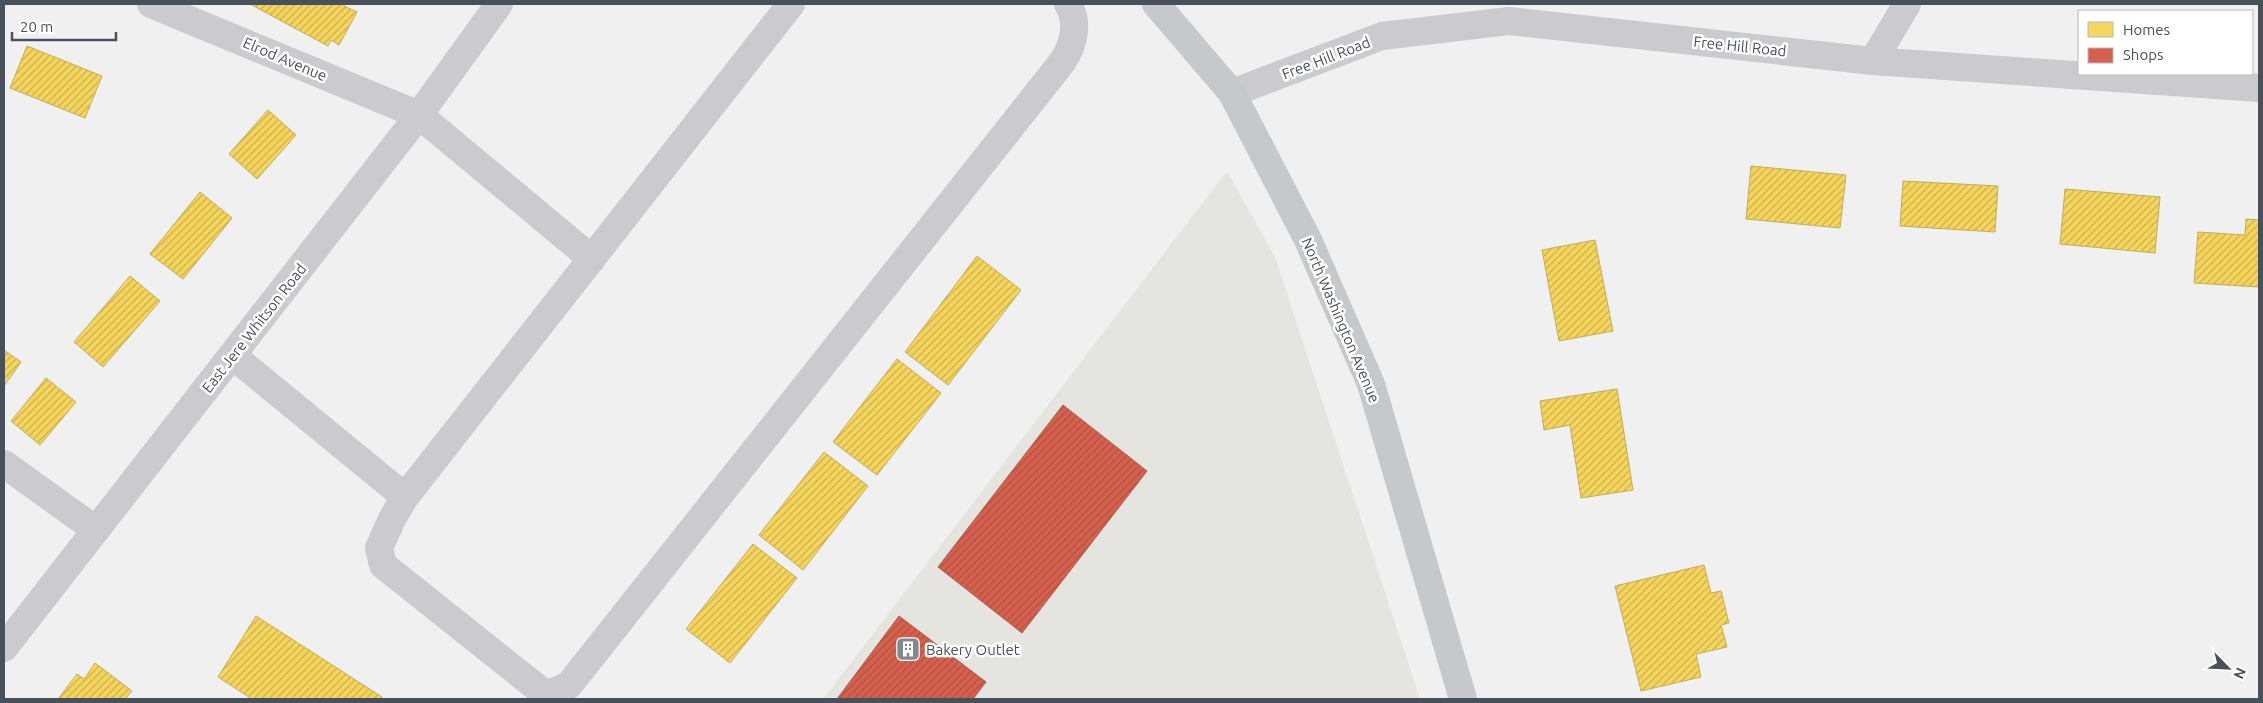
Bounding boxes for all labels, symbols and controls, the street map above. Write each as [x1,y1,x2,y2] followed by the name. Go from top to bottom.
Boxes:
[12,10,116,42] scale bar
[2078,10,2253,75] legend
[20,18,53,35] text: 20 m
[2123,21,2170,38] text: Homes
[1279,33,1373,83] street label: Free Hill Road
[1693,33,1787,59] street label: Free Hill Road
[240,34,330,84] street label: Elrod Avenue
[2123,46,2164,63] text: Shops
[1299,235,1383,405] street label: North Washington Avenue
[198,260,310,396] street label: East Jere Whitson Road
[895,636,921,662] building icon: Bakery Outlet
[926,641,1020,658] place label: Bakery Outlet
[2203,643,2253,693] north arrow
[2230,665,2249,681] text: N

